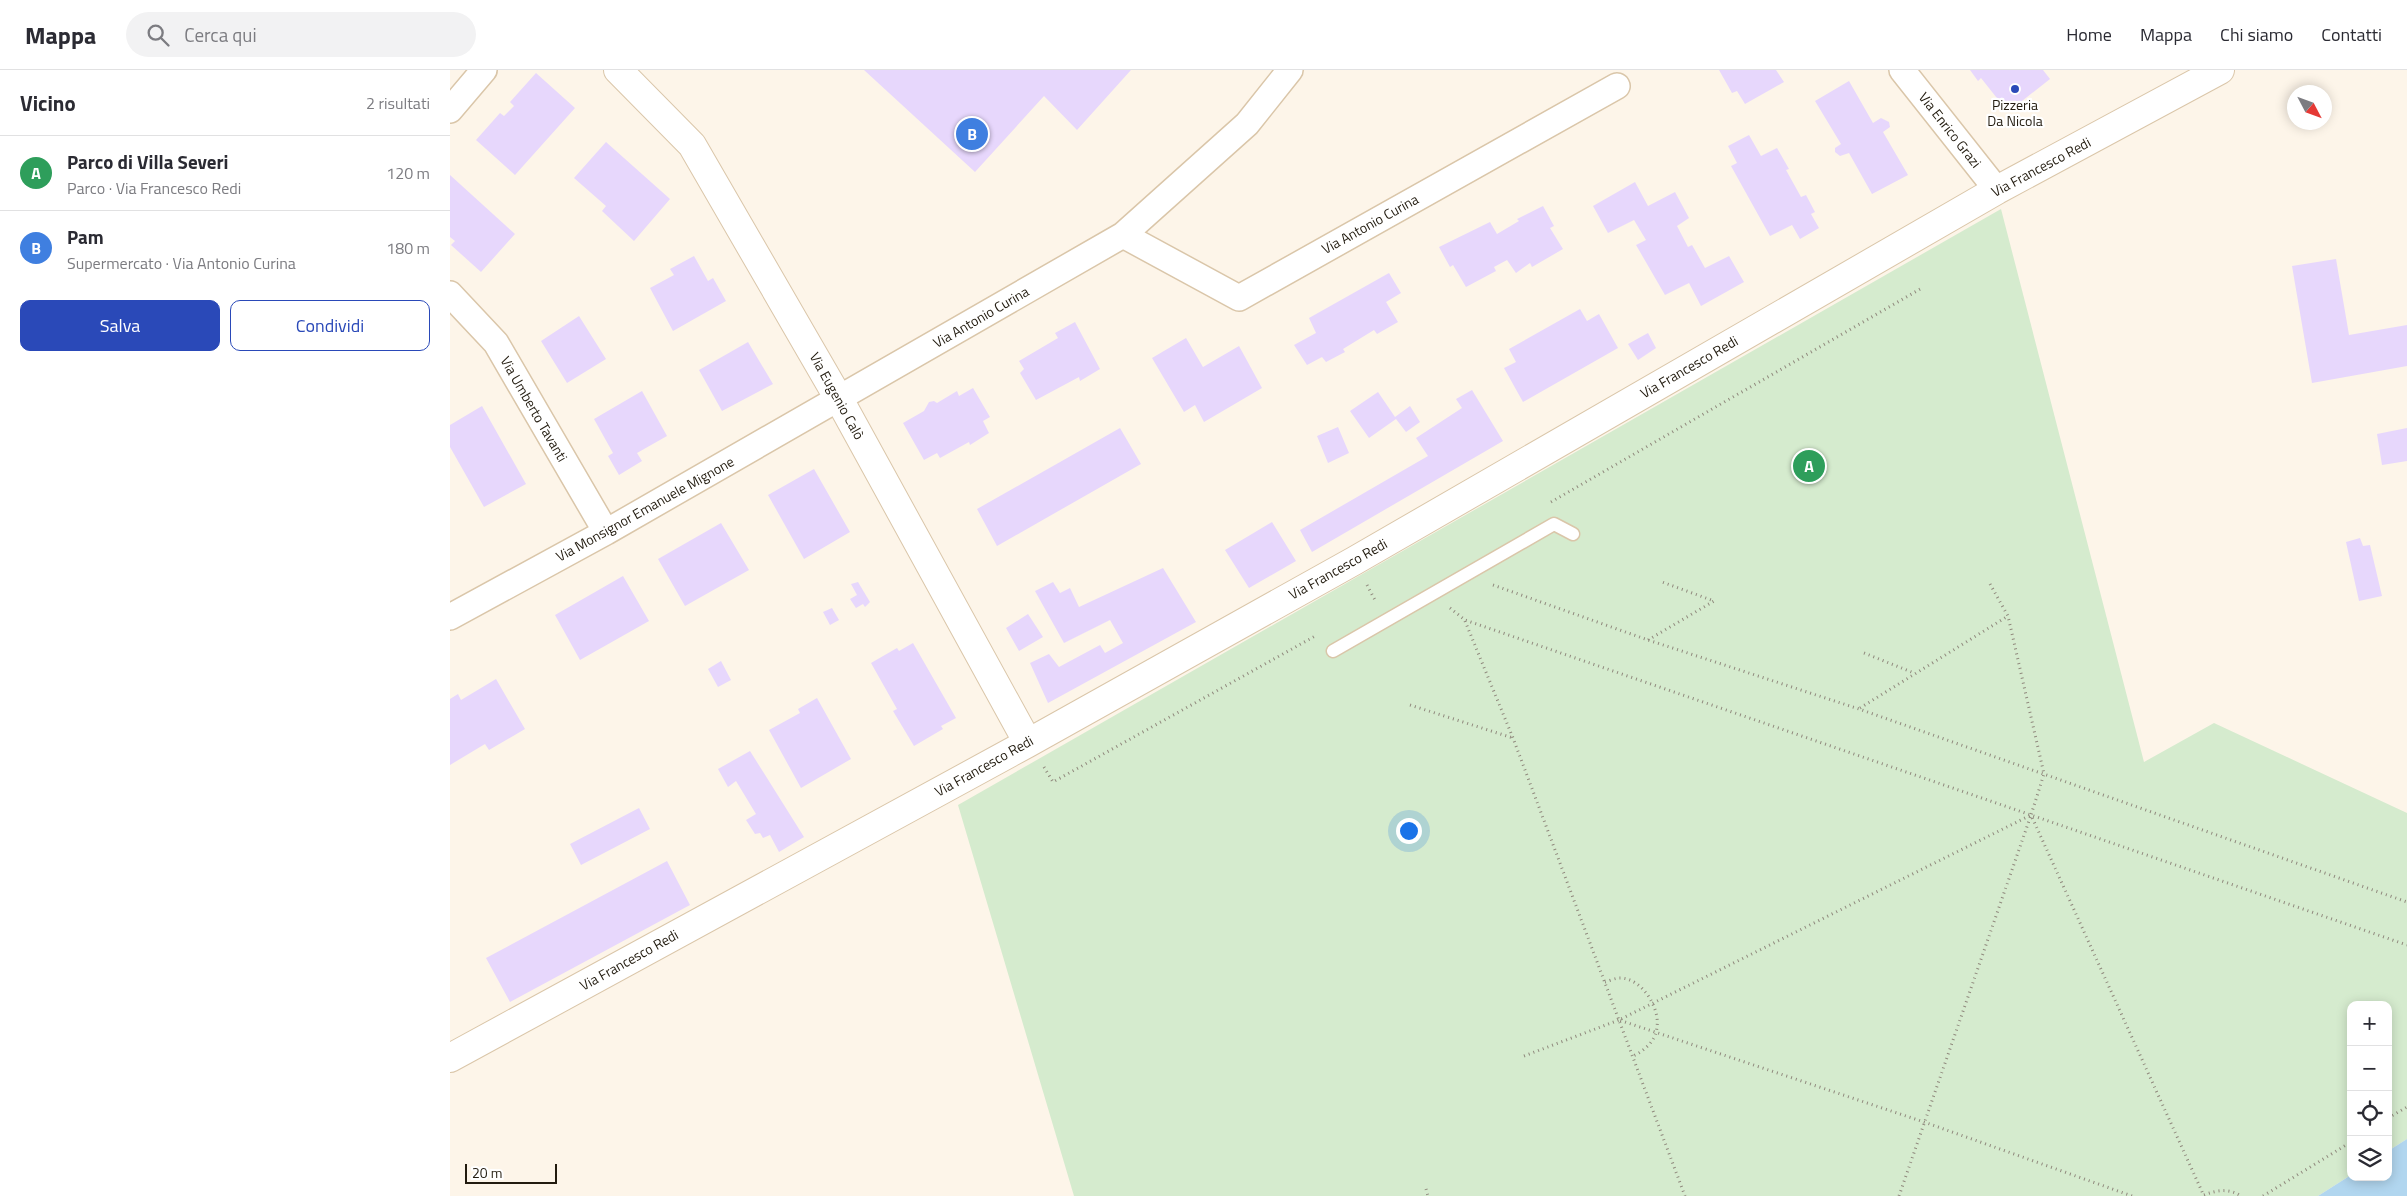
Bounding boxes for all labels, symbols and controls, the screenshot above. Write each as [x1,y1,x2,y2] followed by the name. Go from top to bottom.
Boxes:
[126,12,476,57] search box
[25,17,96,53] text: Mappa
[184,20,257,49] text: Cerca qui
[144,21,172,49] icon: search
[2066,21,2112,48] text: Home
[2140,21,2192,48] text: Mappa
[2220,21,2293,48] text: Chi siamo
[2321,21,2382,48] text: Contatti
[2009,83,2021,95] marker: Pizzeria Da Nicola
[2287,85,2332,130] north arrow
[20,87,76,119] text: Vicino
[1914,87,1987,172] street label: Via Enrico Grazi
[366,91,430,115] text: 2 risultati
[1987,94,2043,131] place label: Pizzeria Da Nicola
[956,115,988,153] pin: B
[1987,131,2094,202] street label: Via Francesco Redi
[67,147,228,176] text: Parco di Villa Severi
[31,161,41,185] text: A
[386,161,430,185] text: 120 m
[67,176,241,200] text: Parco · Via Francesco Redi
[1318,188,1422,259] street label: Via Antonio Curina
[67,222,104,251] text: Pam
[31,236,41,260] text: B
[386,236,430,260] text: 180 m
[67,251,296,275] text: Supermercato · Via Antonio Curina
[929,281,1033,353] street label: Via Antonio Curina
[20,300,220,351] button: Salva
[230,300,430,351] button: Condividi
[1636,330,1742,403] street label: Via Francesco Redi
[805,348,870,443] street label: Via Eugenio Calò
[496,352,573,465] street label: Via Umberto Tavanti
[1793,447,1825,485] pin: A
[552,451,738,566] street label: Via Monsignor Emanuele Mignone
[1285,533,1391,604] street label: Via Francesco Redi
[931,730,1037,801] street label: Via Francesco Redi
[1396,818,1422,844] your location
[576,924,682,995] street label: Via Francesco Redi
[2347,1001,2392,1181] map controls
[2347,1001,2392,1046] button: +
[2347,1046,2392,1091] button: −
[2347,1091,2392,1136] button: locate
[2347,1136,2392,1181] button: layers
[465,1161,558,1184] scale bar
[472,1162,502,1183] text: 20 m

